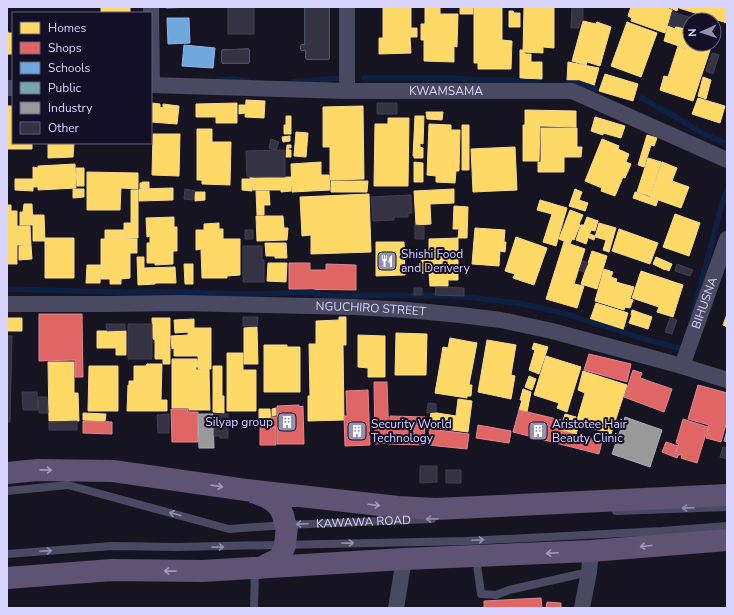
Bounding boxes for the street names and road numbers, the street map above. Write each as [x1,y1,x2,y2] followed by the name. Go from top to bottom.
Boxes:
[409,83,483,99] street label: KWAMSAMA
[688,274,721,331] street label: BIHUSNA
[316,298,428,320] street label: NGUCHIRO STREET
[316,512,411,532] street label: KAWAWA ROAD

